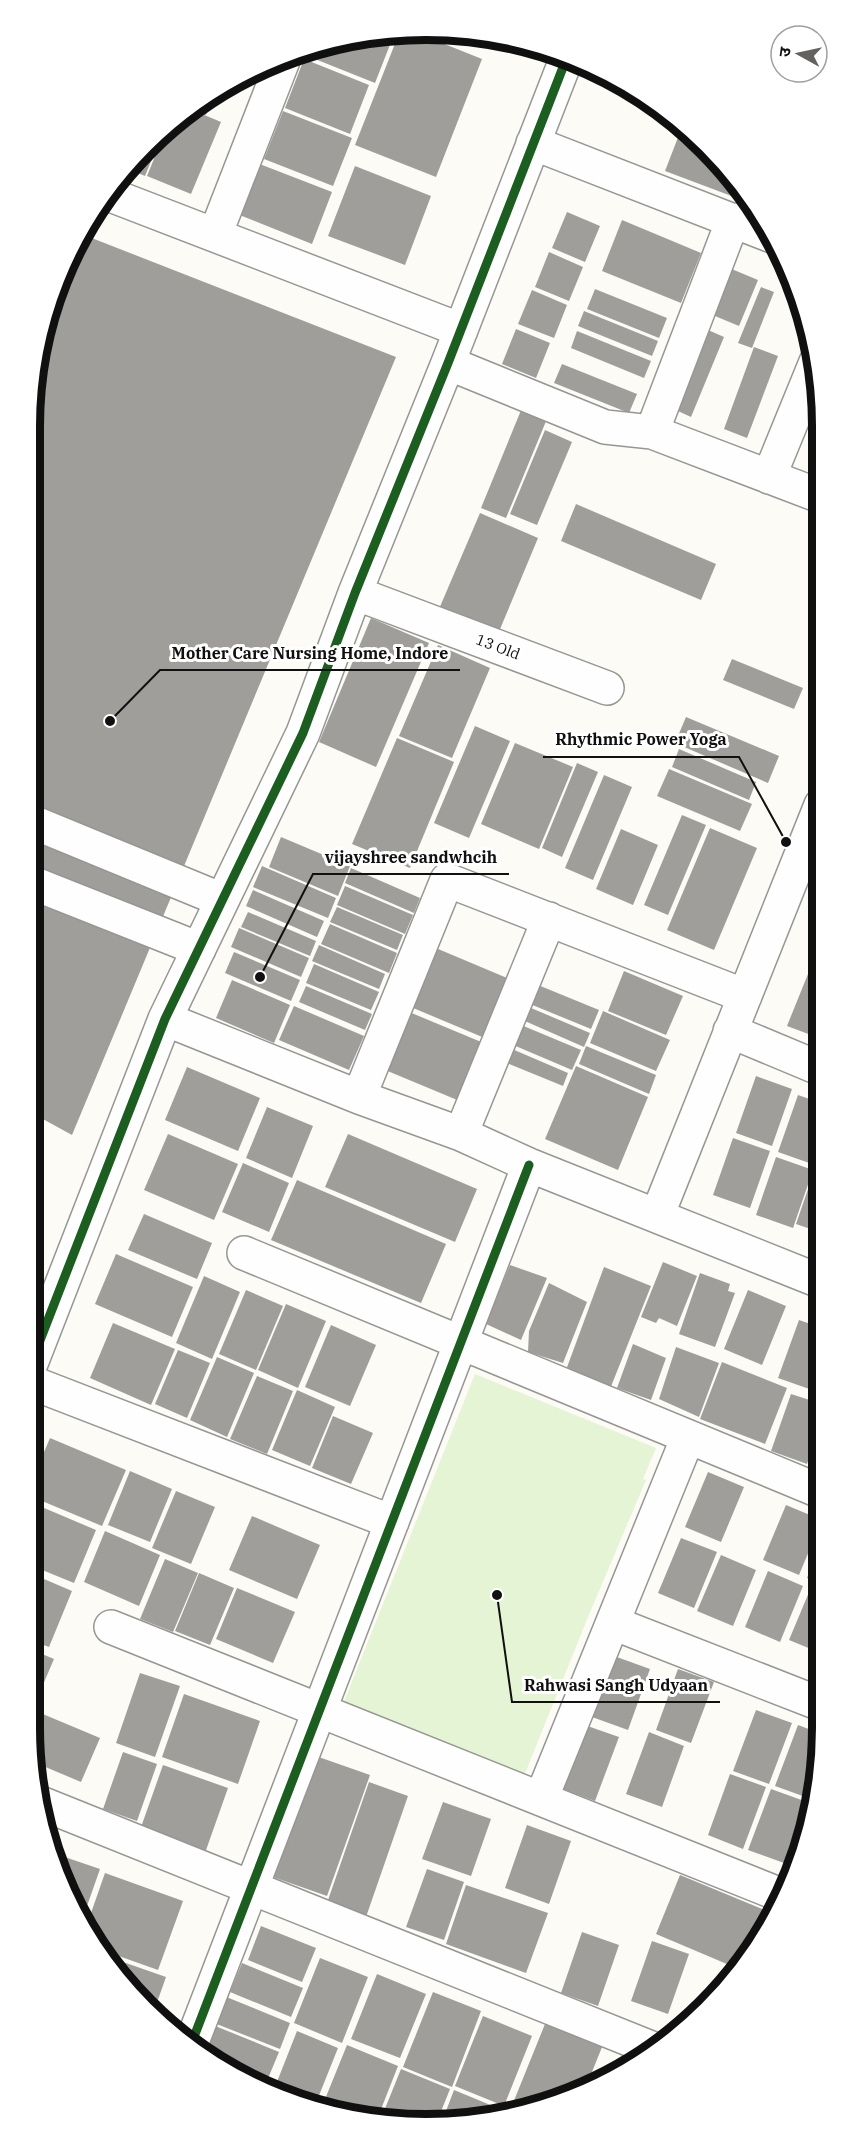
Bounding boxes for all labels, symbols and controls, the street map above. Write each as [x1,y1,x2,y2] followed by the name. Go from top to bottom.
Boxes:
[769,24,829,84] north arrow
[774,45,795,58] text: उ
[473,629,523,664] street label: 13 Old
[160,636,460,670] callout: Mother Care Nursing Home, Indore
[172,643,448,663] text: Mother Care Nursing Home, Indore
[543,723,739,757] callout: Rhythmic Power Yoga
[555,729,727,749] text: Rhythmic Power Yoga
[313,840,509,874] callout: vijayshree sandwhcih
[325,847,497,867] text: vijayshree sandwhcih
[512,1668,720,1702] callout: Rahwasi Sangh Udyaan
[524,1675,708,1695] text: Rahwasi Sangh Udyaan

